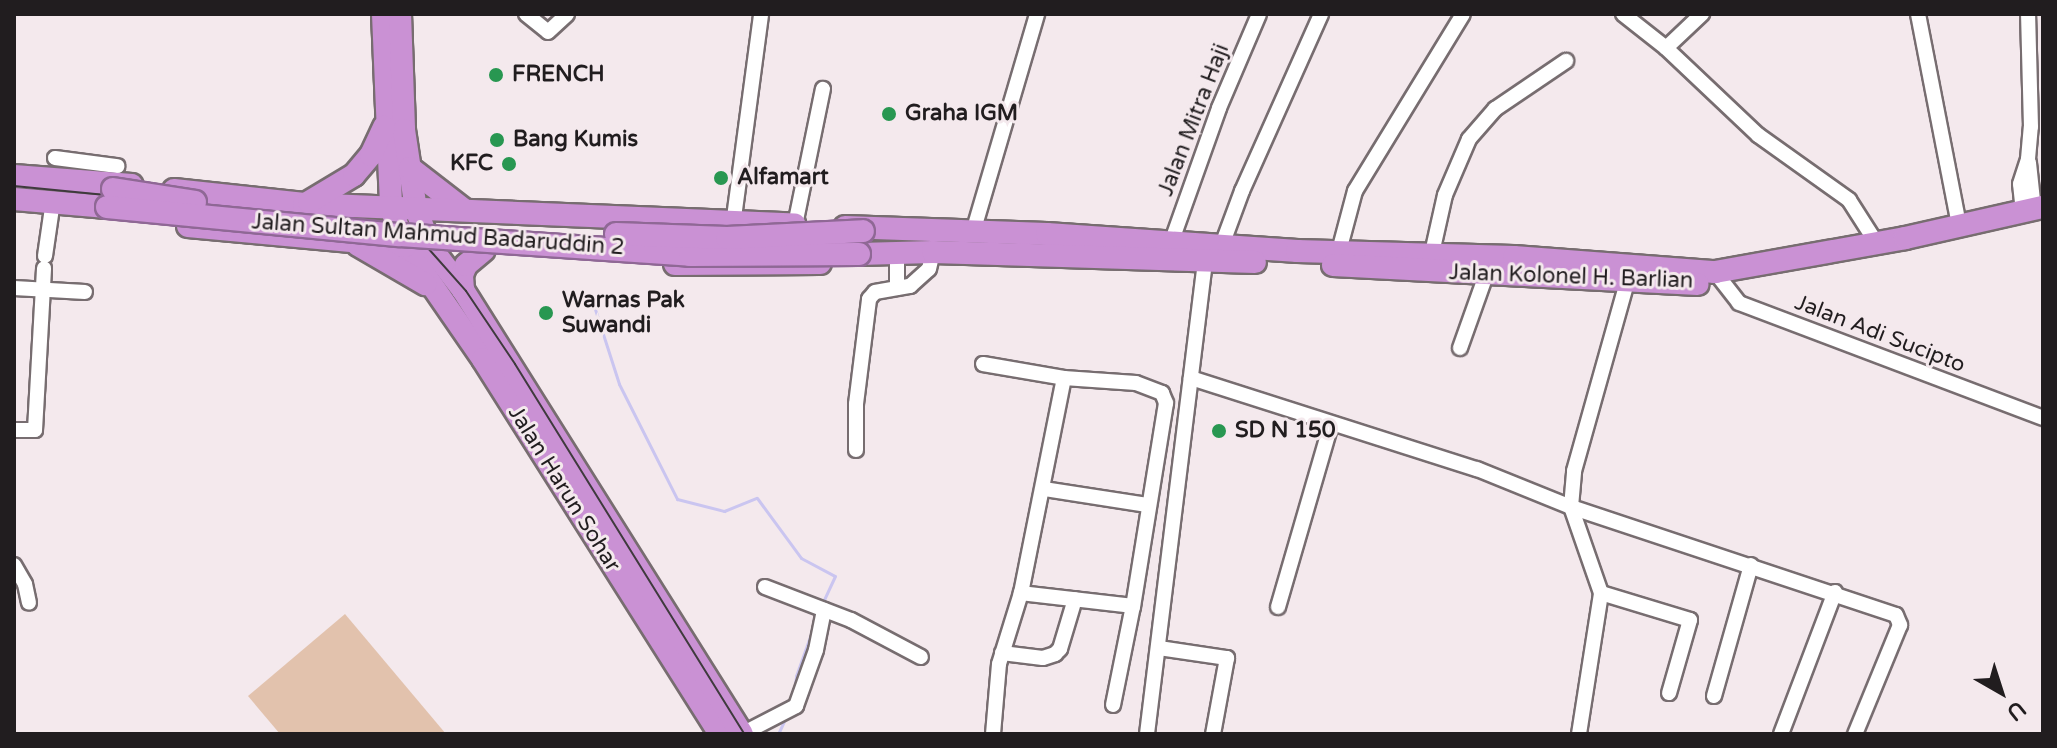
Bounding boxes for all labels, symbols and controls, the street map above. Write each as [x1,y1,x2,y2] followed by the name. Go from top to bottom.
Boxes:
[1153,40,1235,200] street label: Jalan Mitra Haji
[512,62,605,88] place label: FRENCH
[487,66,505,84] marker: FRENCH
[905,101,1018,127] place label: Graha IGM
[880,105,898,123] marker: Graha IGM
[513,127,638,153] place label: Bang Kumis
[488,131,506,149] marker: Bang Kumis
[450,151,493,177] place label: KFC
[500,155,518,173] marker: KFC
[737,165,829,191] place label: Alfamart
[712,169,730,187] marker: Alfamart
[251,209,625,261] street label: Jalan Sultan Mahmud Badaruddin 2
[1448,260,1694,294] street label: Jalan Kolonel H. Barlian
[562,287,685,338] place label: Warnas Pak Suwandi
[1791,289,1969,379] street label: Jalan Adi Sucipto
[537,304,555,322] marker: Warnas Pak Suwandi
[502,401,626,577] street label: Jalan Harun Sohar
[1235,418,1336,444] place label: SD N 150
[1210,422,1228,440] marker: SD N 150
[1961,652,2041,732] north arrow
[2001,695,2031,726] text: U

